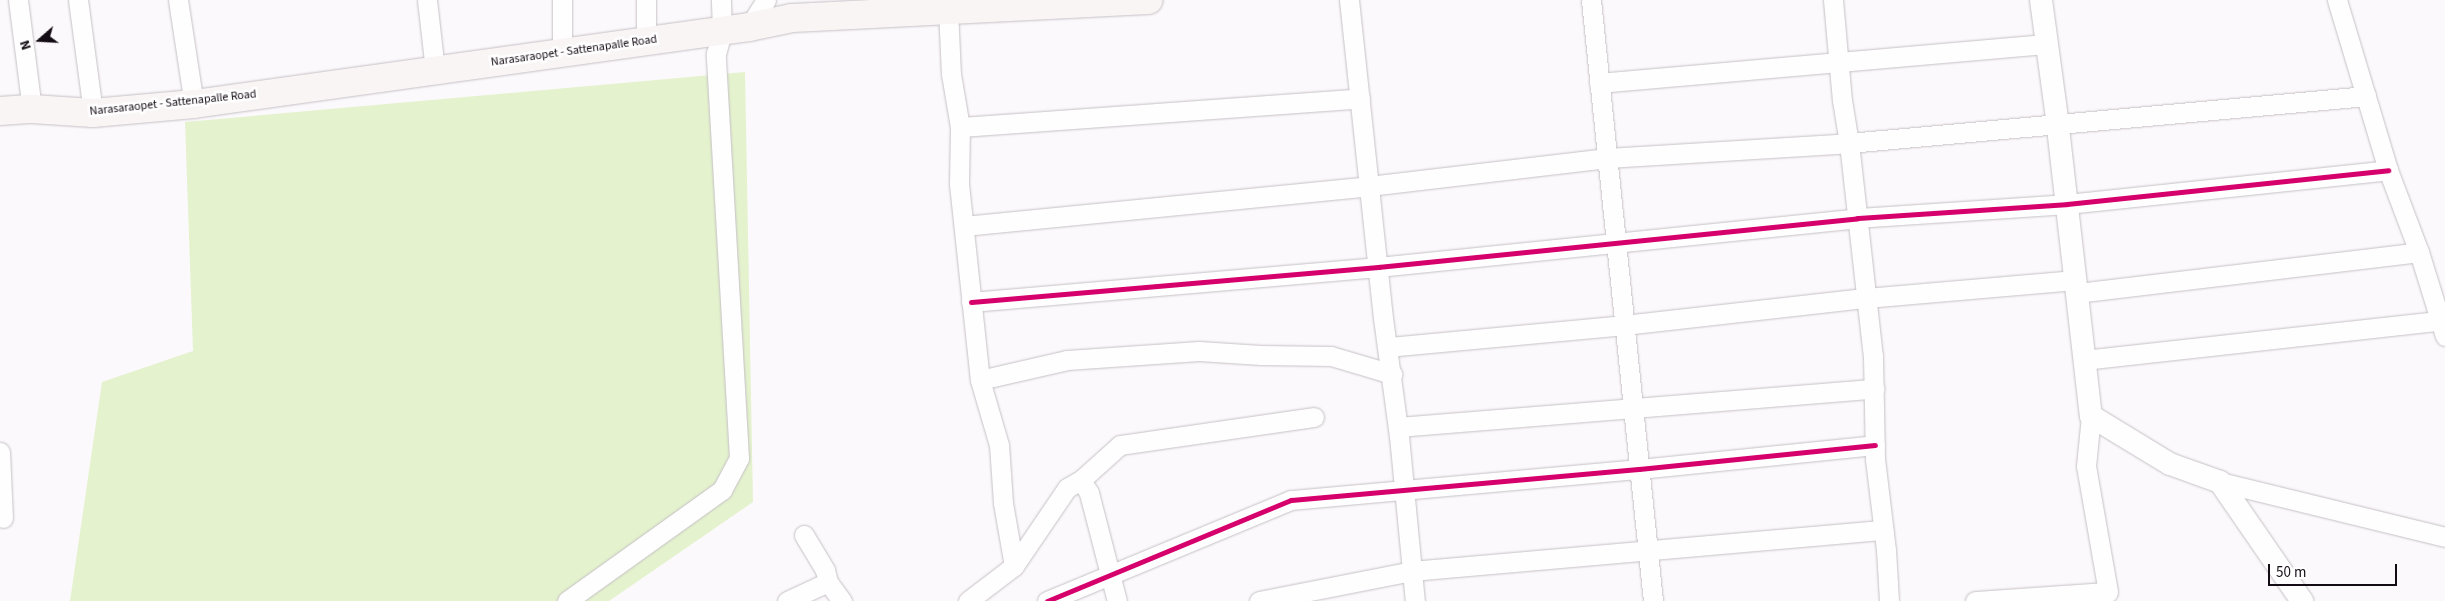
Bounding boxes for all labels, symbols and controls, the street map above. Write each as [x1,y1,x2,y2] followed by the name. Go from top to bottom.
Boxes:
[15,15,65,65] north arrow
[490,32,658,70] street label: Narasaraopet - Sattenapalle Road
[15,37,37,53] text: N
[89,87,257,119] street label: Narasaraopet - Sattenapalle Road
[2270,554,2399,586] scale bar
[2276,562,2306,583] text: 50 m

